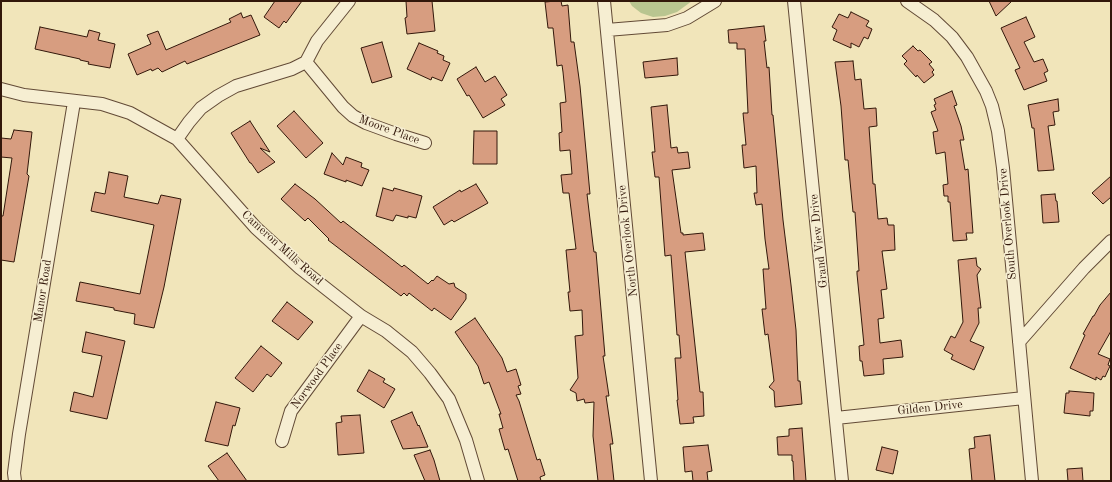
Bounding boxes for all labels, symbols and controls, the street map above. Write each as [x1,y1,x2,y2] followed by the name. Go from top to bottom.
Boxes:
[357,112,421,148] street label: Moore Place
[996,168,1020,280] street label: South Overlook Drive
[615,184,641,298] street label: North Overlook Drive
[807,193,831,289] street label: Grand View Drive
[238,208,326,288] street label: Cameron Mills Road
[31,259,55,323] street label: Manor Road
[288,340,346,412] street label: Norwood Place
[897,397,963,419] street label: Gilden Drive

